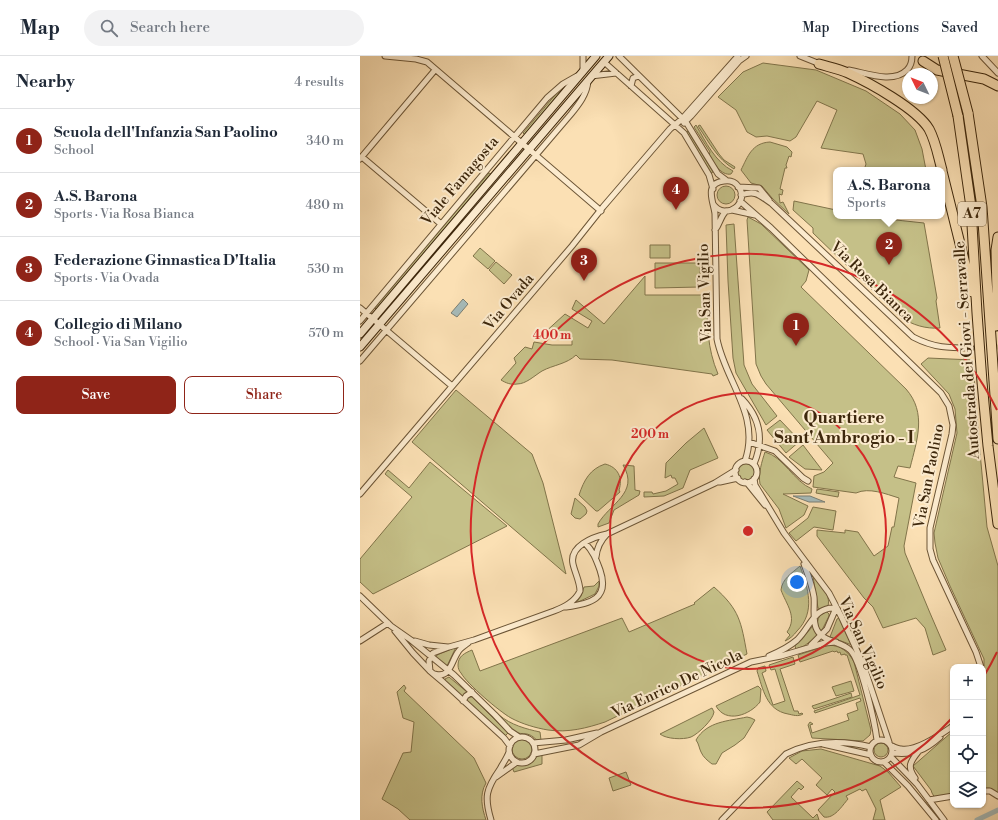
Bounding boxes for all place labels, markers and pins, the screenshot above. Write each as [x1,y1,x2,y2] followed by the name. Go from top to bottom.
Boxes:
[663,177,689,210] pin: 4
[876,232,902,265] pin: 2
[571,248,597,281] pin: 3
[783,313,809,346] pin: 1
[741,524,755,538] centre of rings

